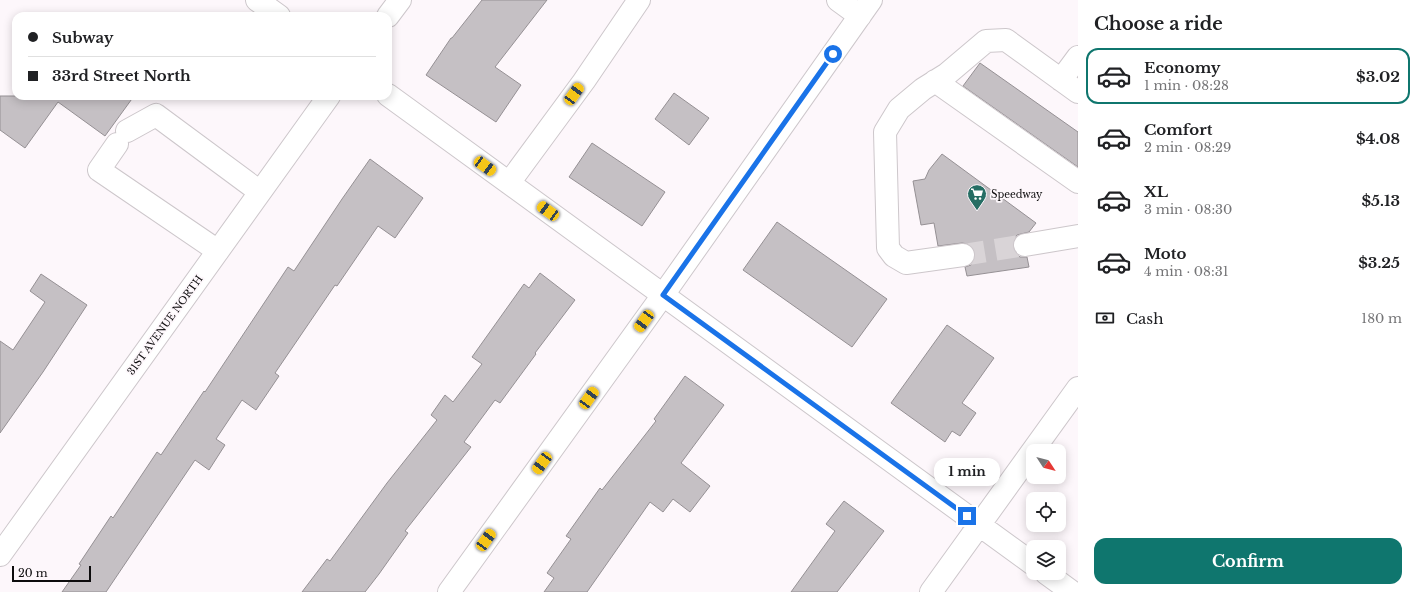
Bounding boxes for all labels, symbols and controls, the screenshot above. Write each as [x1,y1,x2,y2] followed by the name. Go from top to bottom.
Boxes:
[1094,13,1223,35] text: Choose a ride
[52,28,113,47] text: Subway
[824,45,842,63] route start
[1096,58,1132,94] icon: car
[1144,58,1221,77] text: Economy
[52,66,191,85] text: 33rd Street North
[1356,67,1400,86] text: $3.02
[1144,77,1229,94] text: 1 min · 08:28
[562,81,586,107] car
[1096,120,1132,156] icon: car
[1144,120,1212,139] text: Comfort
[1356,129,1400,148] text: $4.08
[1144,139,1231,156] text: 2 min · 08:29
[472,154,498,178] car
[1096,182,1132,218] icon: car
[1144,182,1168,201] text: XL
[966,183,988,211] supermarket icon: Speedway
[991,188,1043,201] place label: Speedway
[1361,191,1400,210] text: $5.13
[535,199,561,223] car
[1144,201,1232,218] text: 3 min · 08:30
[1096,244,1132,280] icon: car
[1144,244,1186,263] text: Moto
[1358,253,1400,272] text: $3.25
[1144,263,1229,280] text: 4 min · 08:31
[124,273,206,377] street label: 31ST AVENUE NORTH
[1094,307,1116,329] icon: cash
[632,308,656,334] car
[1126,309,1163,328] text: Cash
[1361,310,1402,327] text: 180 m
[577,385,601,411] car
[1026,444,1066,484] north arrow
[1026,444,1066,580] map controls
[530,450,554,476] car
[934,458,1000,486] callout: 1 min
[948,463,986,480] text: 1 min
[1026,492,1066,532] button: locate
[958,507,976,525] route end
[474,527,498,553] car
[1094,538,1402,584] button: Confirm
[1026,540,1066,580] button: layers
[12,564,91,583] scale bar
[18,566,48,580] text: 20 m

